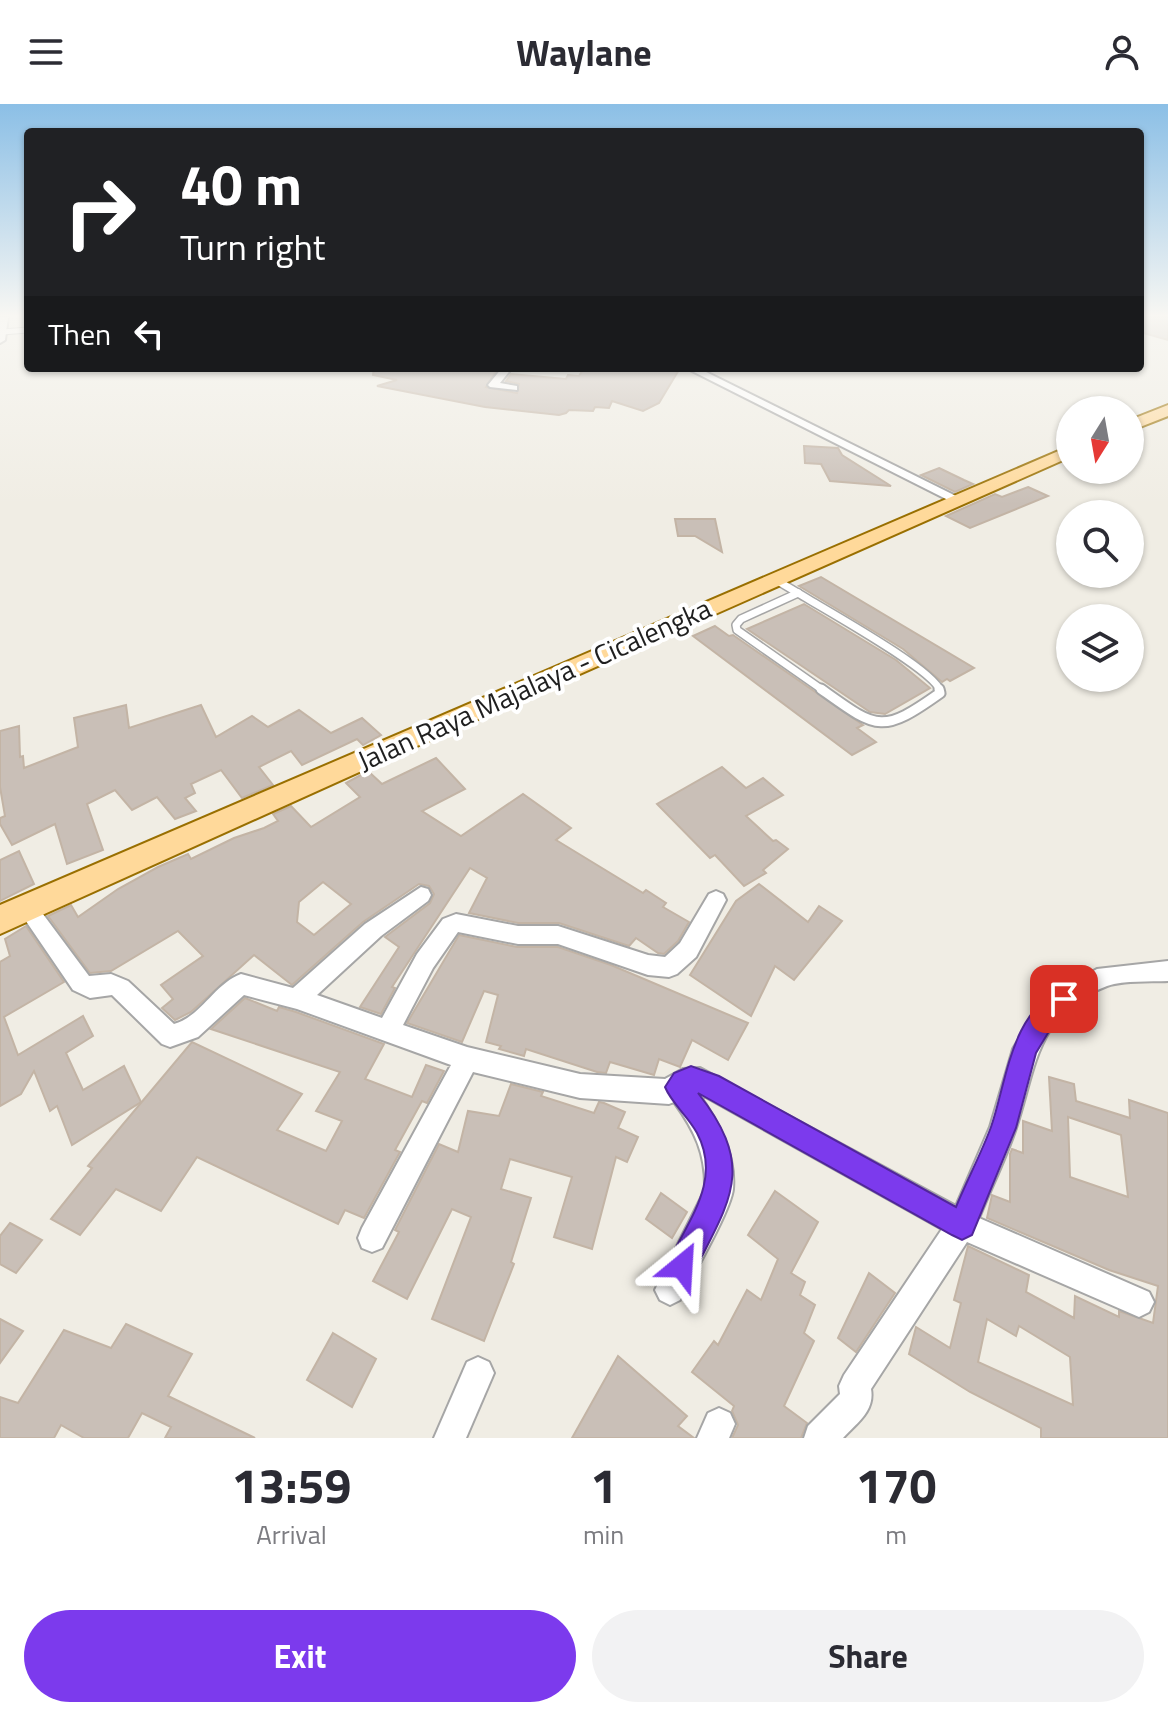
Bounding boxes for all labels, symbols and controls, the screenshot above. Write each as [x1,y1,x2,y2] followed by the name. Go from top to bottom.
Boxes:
[516,25,652,80] text: Waylane
[24,30,68,74] icon: menu
[1100,30,1144,74] icon: person
[180,142,302,227] text: 40 m
[48,160,152,264] icon: right
[180,219,325,274] text: Turn right
[48,311,111,357] text: Then
[127,312,171,356] icon: left
[1056,396,1144,484] north arrow
[1056,396,1144,692] map controls
[1056,500,1144,588] button: search
[350,586,718,782] street label: Jalan Raya Majalaya - Cicalengka
[1056,604,1144,692] button: layers
[1030,965,1098,1033] pin
[1042,977,1086,1021] icon: arrive
[640,1224,724,1308] position arrow
[232,1449,351,1522] text: 13:59
[590,1449,617,1522] text: 1
[856,1449,936,1522] text: 170
[256,1515,327,1554] text: Arrival
[583,1515,624,1554] text: min
[885,1515,907,1554] text: m
[24,1610,576,1702] button: Exit
[592,1610,1144,1702] button: Share

